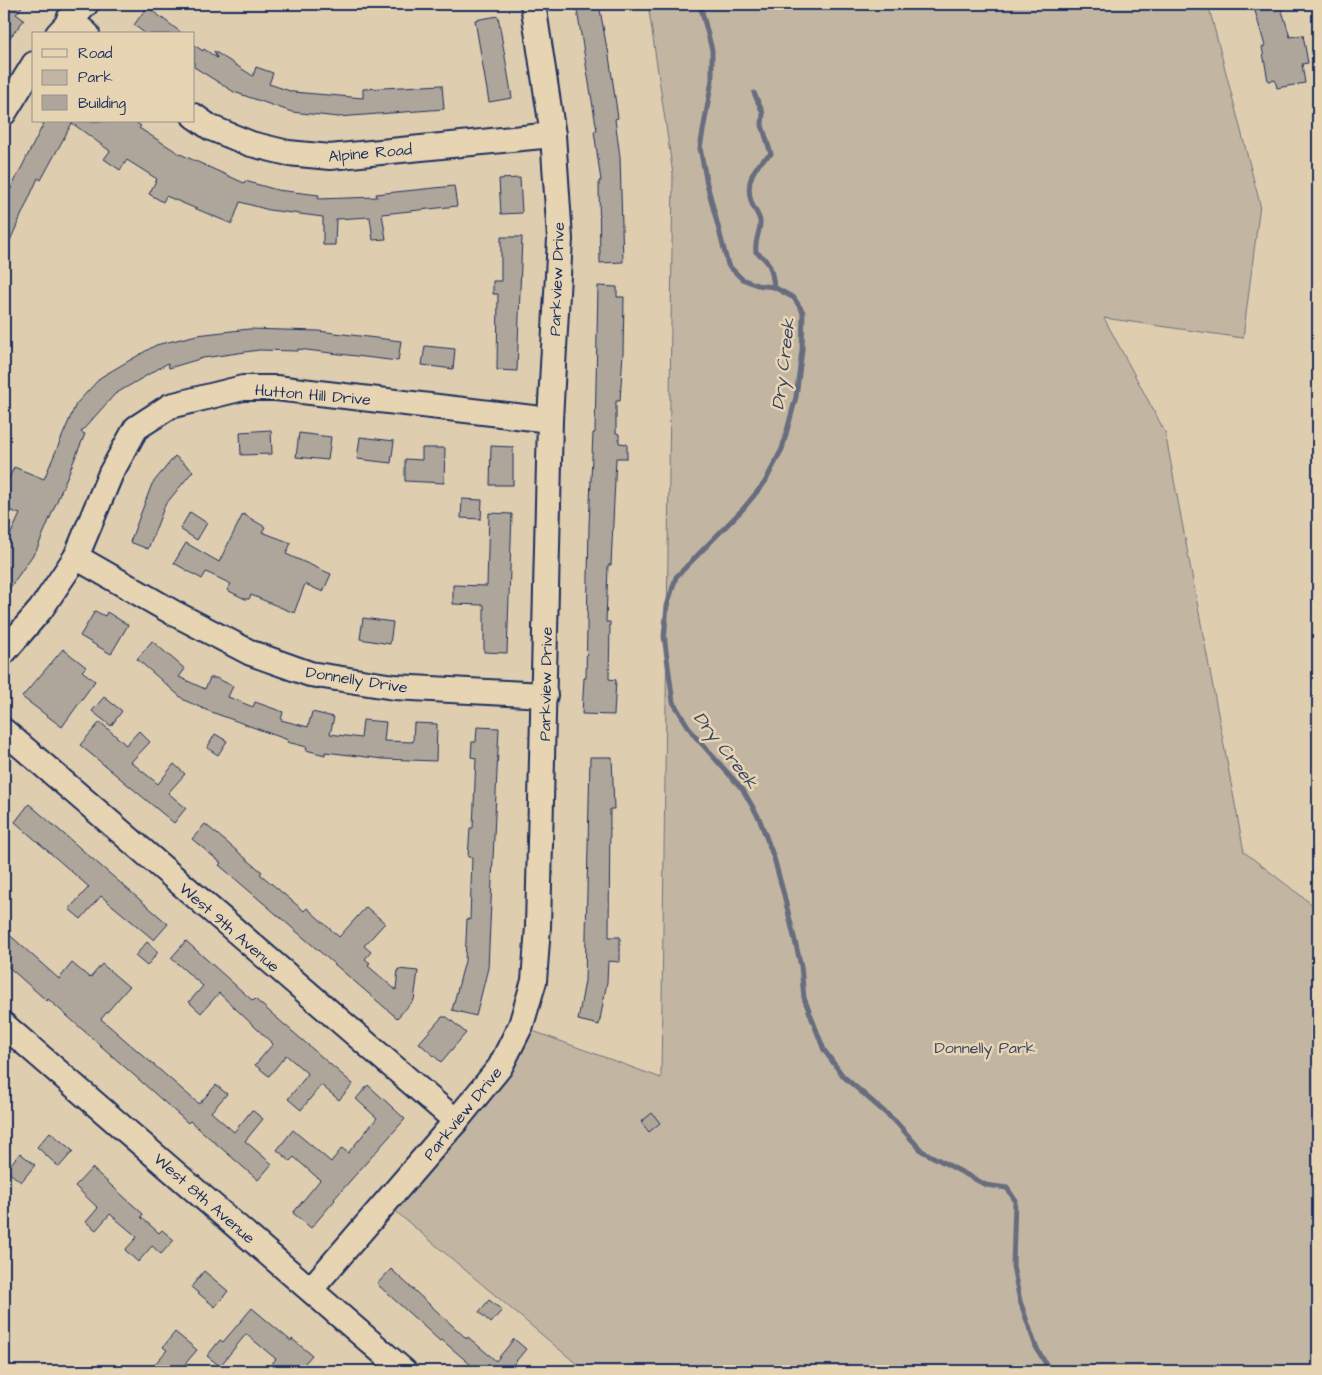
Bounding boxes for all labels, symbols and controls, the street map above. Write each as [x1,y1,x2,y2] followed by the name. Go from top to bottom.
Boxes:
[32,32,195,122] legend
[78,43,113,64] text: Road
[78,67,113,88] text: Park
[78,93,126,115] text: Building
[327,138,413,168] street label: Alpine Road
[544,221,570,337] street label: Parkview Drive
[765,316,803,411] water label: Dry Creek
[254,379,372,411] street label: Hutton Hill Drive
[534,626,558,741] street label: Parkview Drive
[304,661,410,700] street label: Donnelly Drive
[687,706,764,796] water label: Dry Creek
[174,878,285,978] street label: West 9th Avenue
[934,1037,1036,1060] park label: Donnelly Park
[418,1062,508,1165] street label: Parkview Drive
[149,1149,260,1249] street label: West 8th Avenue

